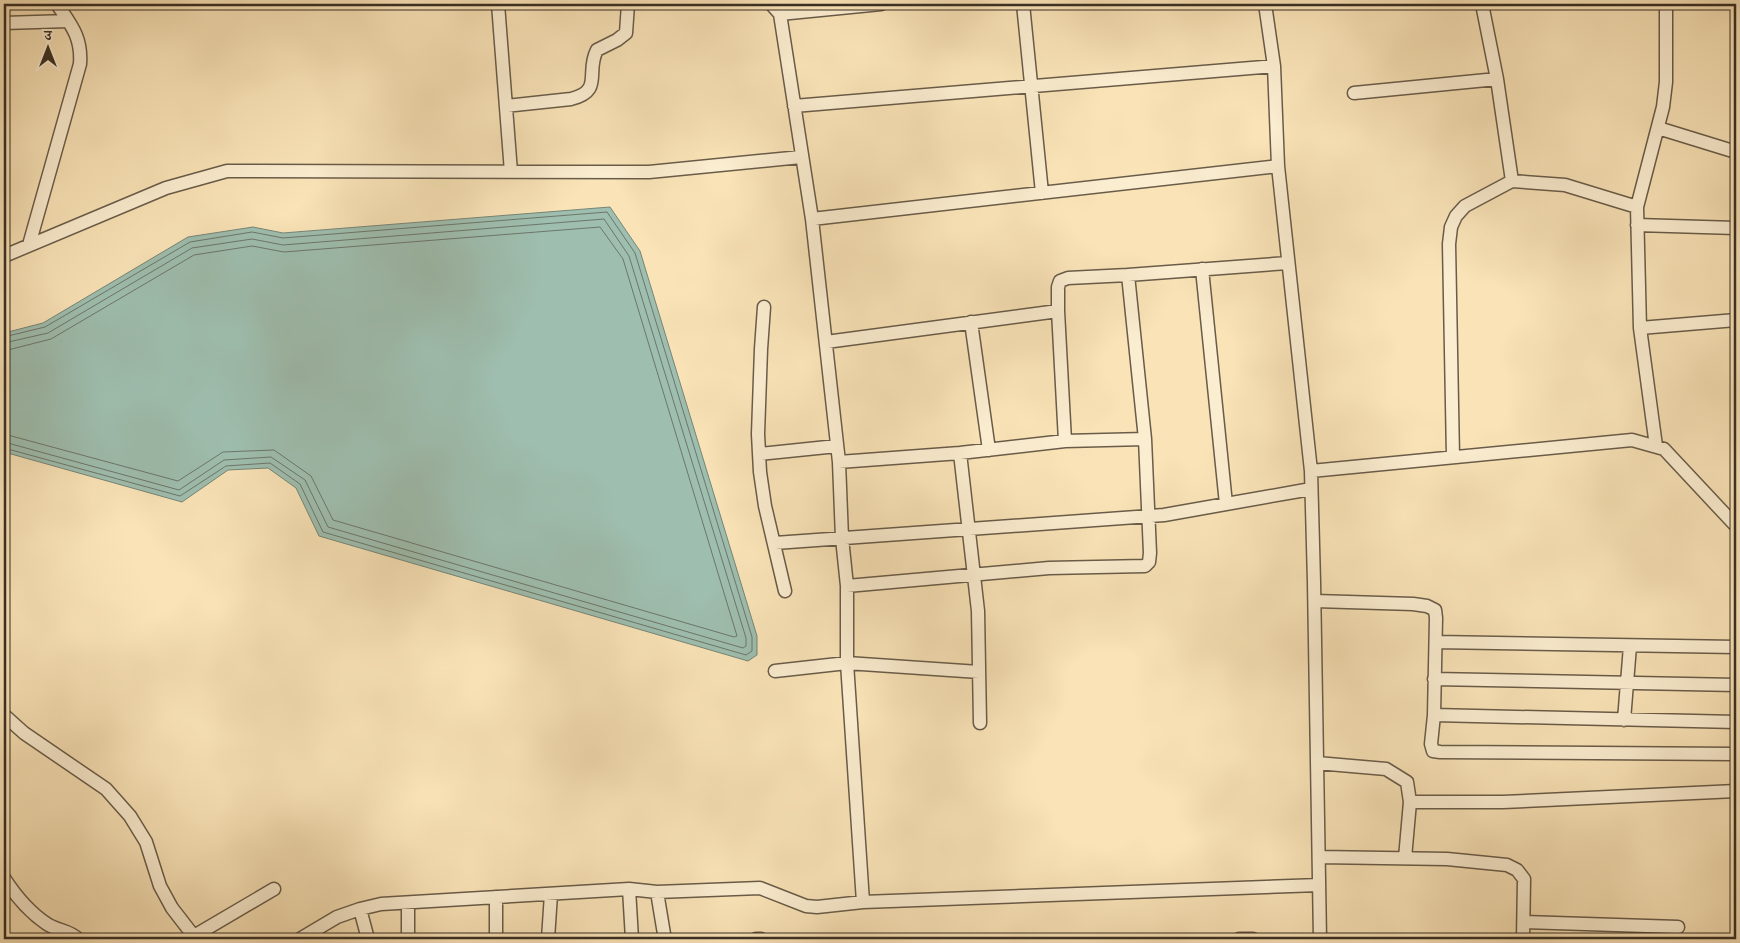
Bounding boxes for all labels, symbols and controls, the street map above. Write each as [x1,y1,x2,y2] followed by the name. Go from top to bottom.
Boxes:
[22,22,72,72] north arrow
[43,27,52,44] text: उ

